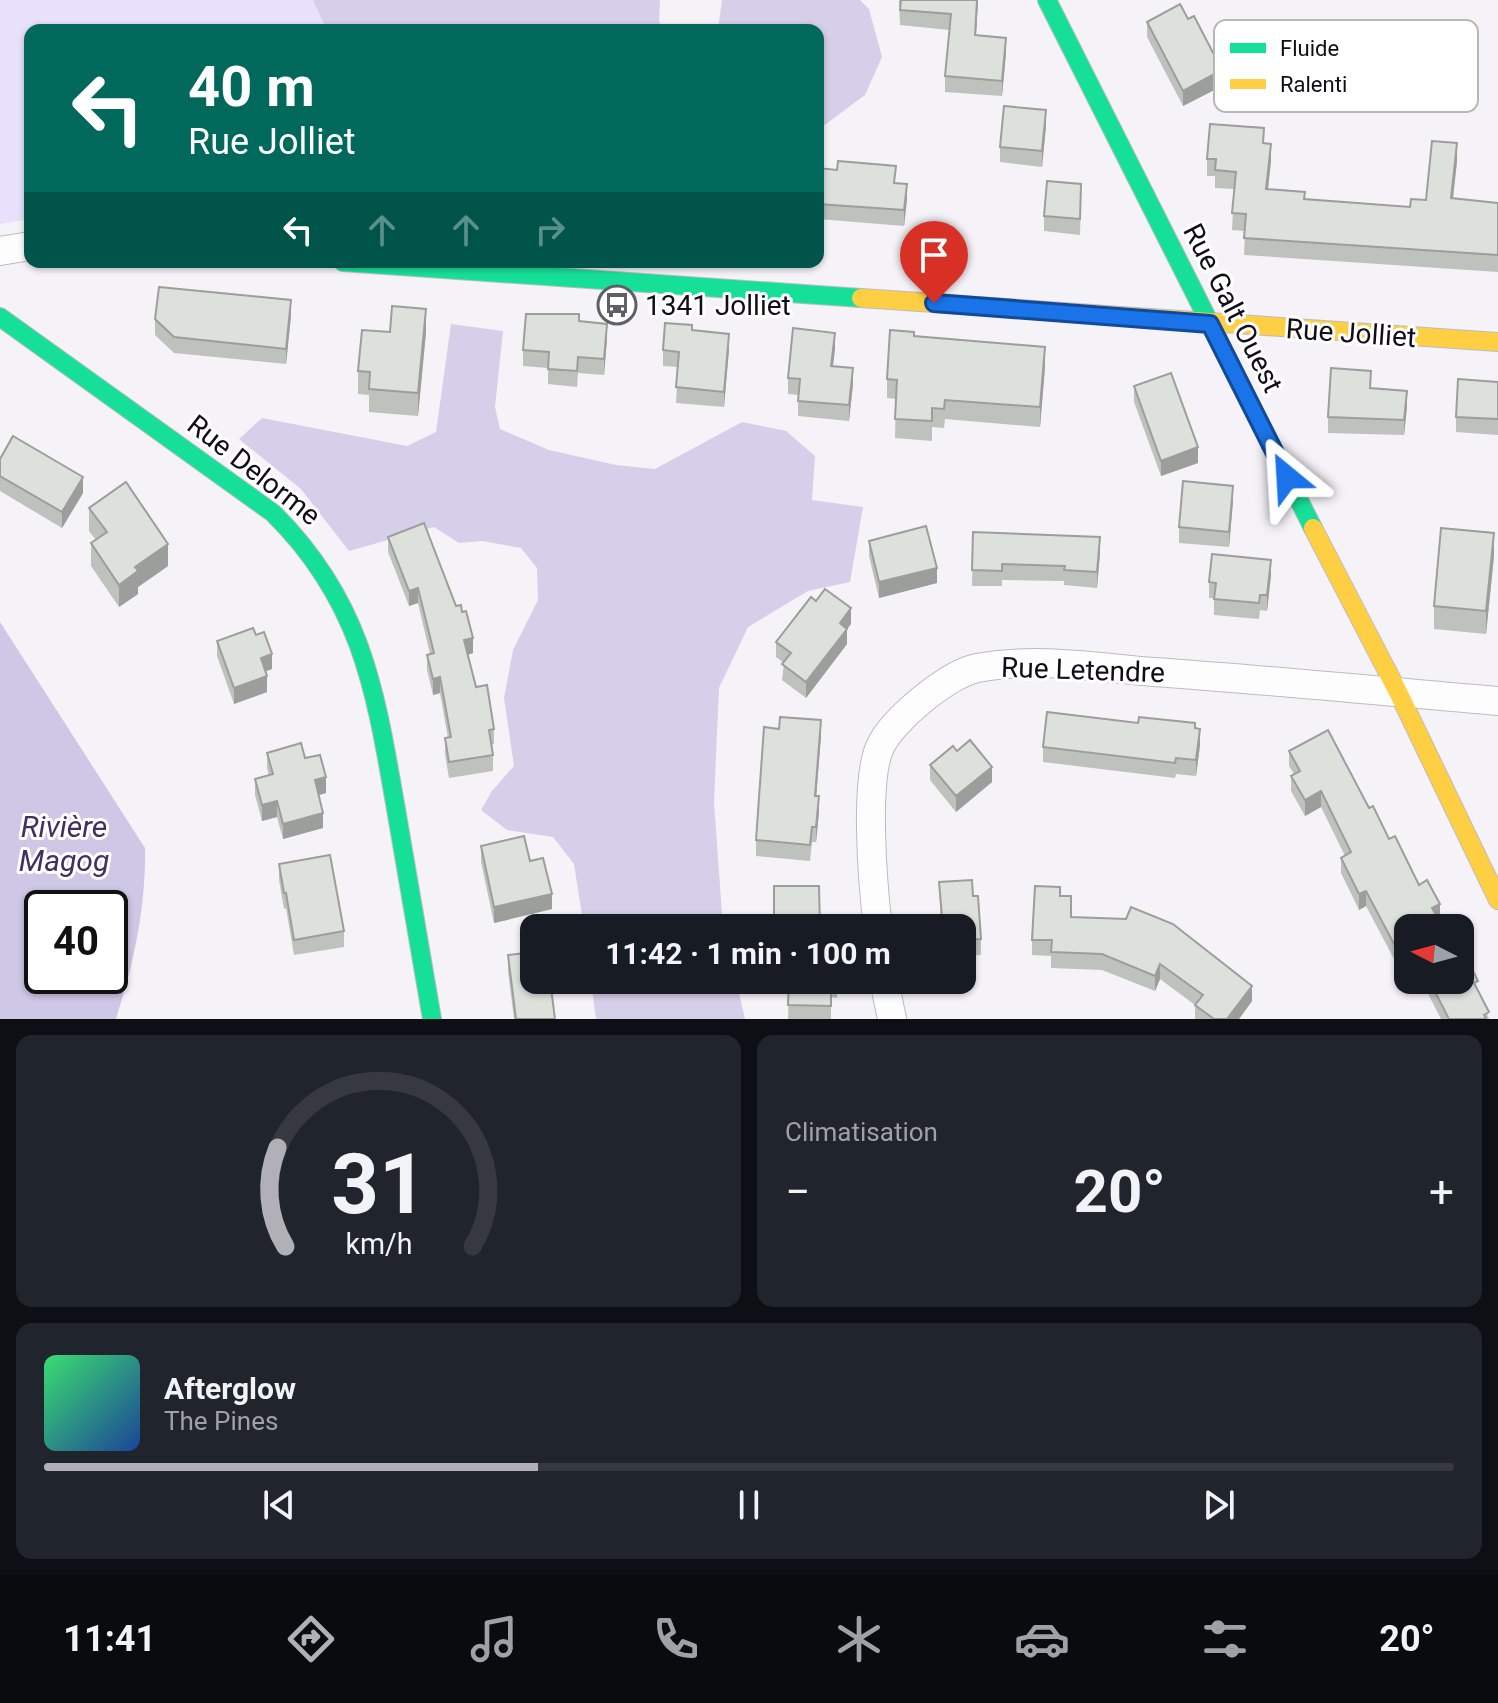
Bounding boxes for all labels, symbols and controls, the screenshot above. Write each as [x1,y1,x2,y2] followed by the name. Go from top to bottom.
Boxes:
[1214,20,1478,112] legend
[1280,36,1339,61] text: Fluide
[188,54,315,120] text: 40 m
[56,56,160,160] icon: left
[1280,72,1347,97] text: Ralenti
[188,121,356,163] text: Rue Jolliet
[276,208,320,252] icon: left
[360,208,404,252] icon: ahead
[444,208,488,252] icon: ahead
[528,208,572,252] icon: right
[1176,218,1290,398] street label: Rue Galt Ouest
[900,221,968,303] pin
[912,233,956,277] icon: arrive
[596,284,638,326] bus stop icon: 1341 Jolliet
[645,289,791,322] place label: 1341 Jolliet
[1285,312,1417,354] street label: Rue Jolliet
[181,408,327,532] street label: Rue Delorme
[1245,435,1329,519] position arrow
[1001,651,1165,689] street label: Rue Letendre
[19,809,109,878] water label: Rivière Magog
[24,890,128,994] speed limit sign: 40
[1394,914,1474,994] north arrow
[1394,914,1474,994] map controls
[605,936,891,971] text: 11:42 · 1 min · 100 m
[785,1117,938,1147] text: Climatisation
[331,1136,426,1233] text: 31
[1073,1156,1166,1227] text: 20°
[785,1166,810,1218] text: −
[1429,1166,1454,1218] text: +
[345,1227,412,1261] text: km/h
[164,1371,296,1406] text: Afterglow
[164,1406,278,1436] text: The Pines
[257,1483,301,1527] icon: previous
[727,1483,771,1527] icon: pause
[1197,1483,1241,1527] icon: next
[283,1611,339,1667] icon: directions
[466,1611,522,1667] icon: music
[648,1611,704,1667] icon: phone
[831,1611,887,1667] icon: climate
[1014,1611,1070,1667] icon: car
[1197,1611,1253,1667] icon: filters
[63,1618,156,1660] text: 11:41
[1379,1618,1435,1660] text: 20°

